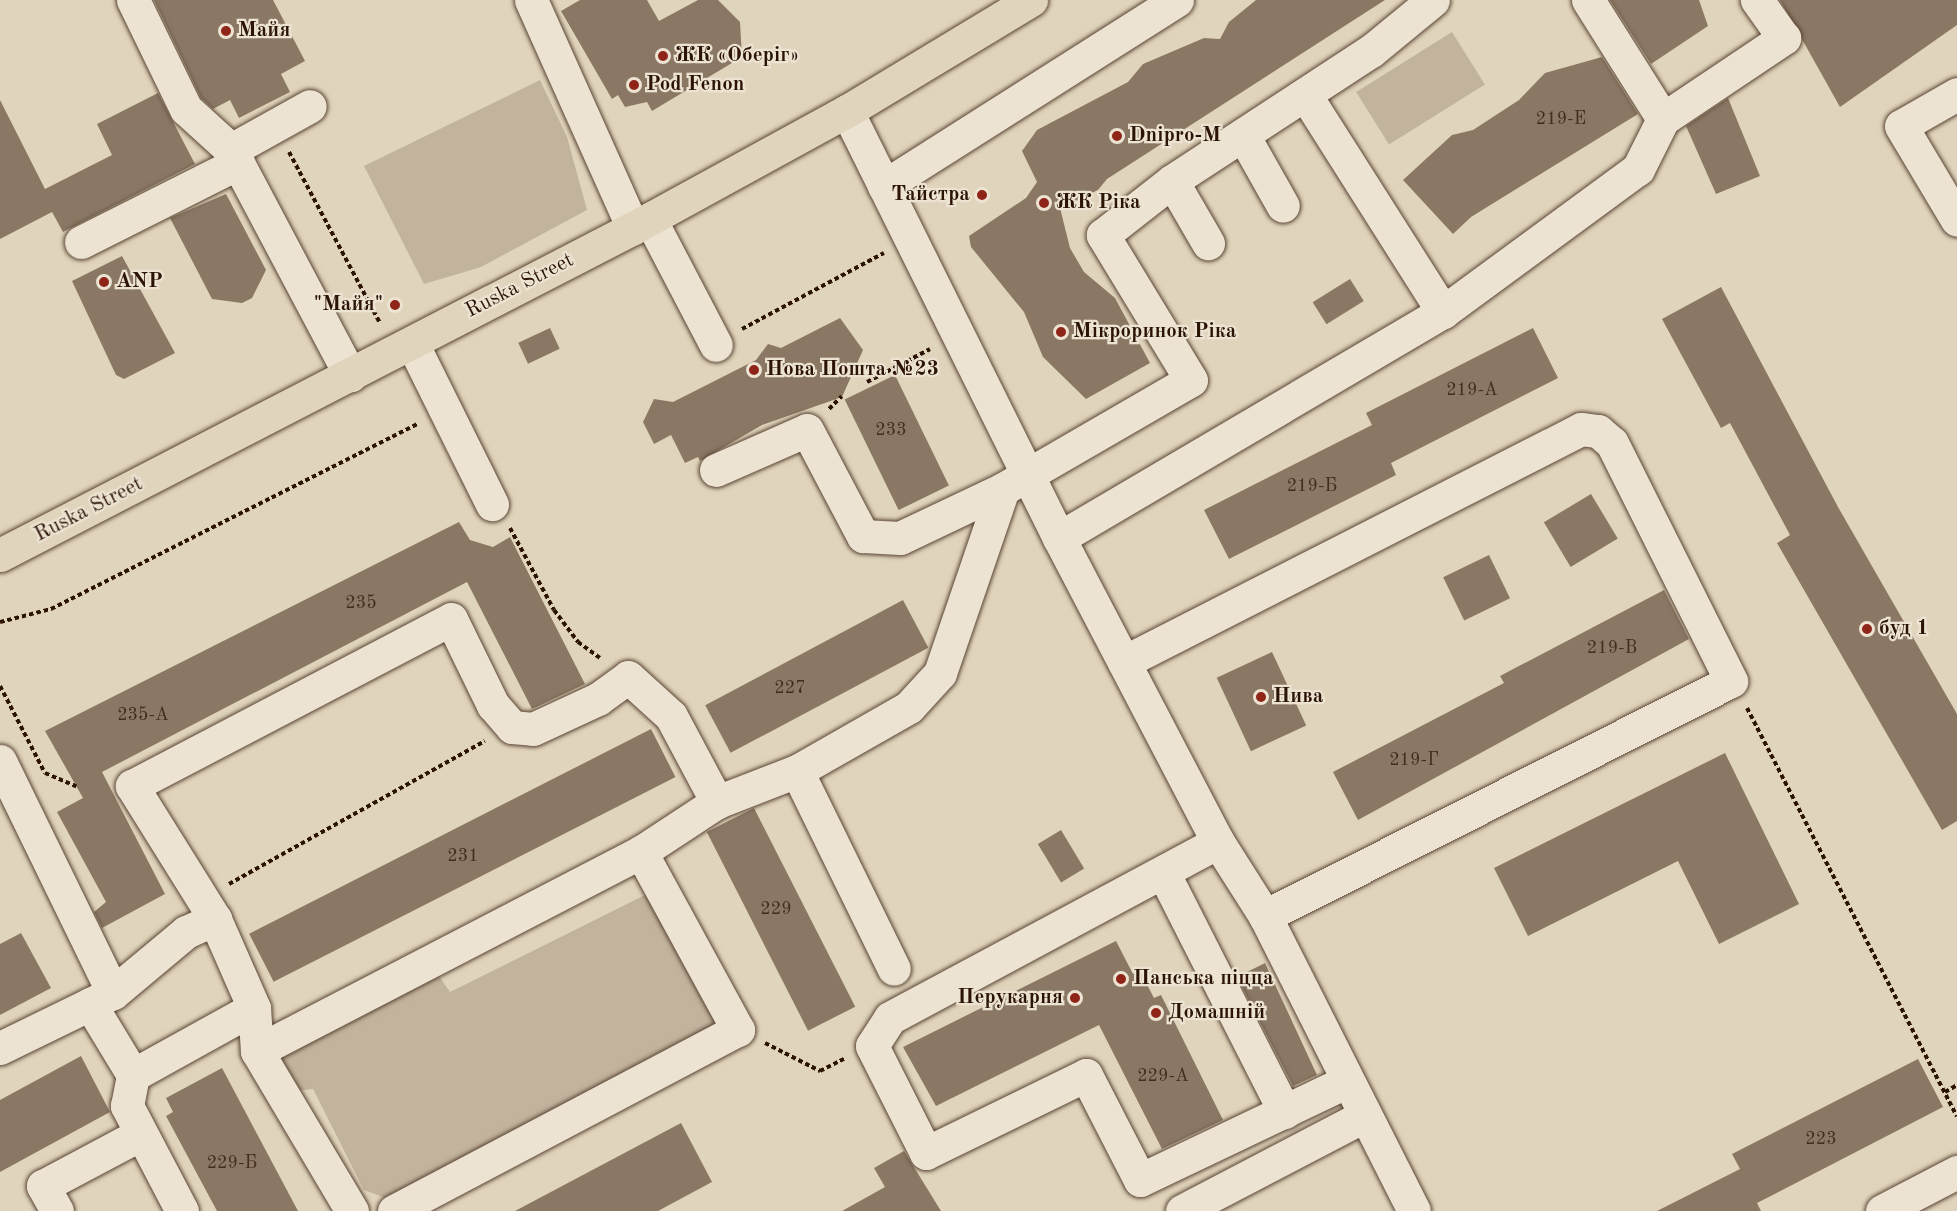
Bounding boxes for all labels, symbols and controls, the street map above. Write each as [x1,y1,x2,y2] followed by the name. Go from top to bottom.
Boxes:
[238,18,291,44] place label: Майя
[219,24,233,38] marker: Майя
[675,43,800,69] place label: ЖК «Оберіг»
[656,49,670,63] marker: ЖК «Оберіг»
[646,72,744,98] place label: Pod Fenon
[627,78,641,92] marker: Pod Fenon
[1536,108,1586,130] house number: 219-Е
[1129,123,1221,149] place label: Dnipro-M
[1110,129,1124,143] marker: Dnipro-M
[891,182,970,208] place label: Тайстра
[975,188,989,202] marker: Тайстра
[1056,190,1141,216] place label: ЖК Ріка
[1037,196,1051,210] marker: ЖК Ріка
[462,248,578,324] street label: Ruska Street
[116,269,163,295] place label: ANP
[97,275,111,289] marker: ANP
[314,292,383,318] place label: "Майя"
[388,298,402,312] marker: "Майя"
[1073,319,1236,345] place label: Мікроринок Ріка
[1054,325,1068,339] marker: Мікроринок Ріка
[766,357,939,383] place label: Нова Пошта №23
[747,363,761,377] marker: Нова Пошта №23
[1446,379,1498,401] house number: 219-А
[875,419,907,441] house number: 233
[31,472,147,548] street label: Ruska Street
[1287,475,1337,497] house number: 219-Б
[345,592,377,614] house number: 235
[1879,616,1929,642] place label: буд 1
[1860,622,1874,636] marker: буд 1
[1587,637,1637,659] house number: 219-В
[774,677,806,699] house number: 227
[1273,684,1323,710] place label: Нива
[1254,690,1268,704] marker: Нива
[117,704,169,726] house number: 235-А
[1389,749,1439,771] house number: 219-Г
[447,845,479,867] house number: 231
[760,898,792,920] house number: 229
[1133,966,1274,992] place label: Панська пiцца
[1114,972,1128,986] marker: Панська пiцца
[957,985,1063,1011] place label: Перукарня
[1068,991,1082,1005] marker: Перукарня
[1168,1000,1265,1026] place label: Домашній
[1149,1006,1163,1020] marker: Домашній
[1137,1065,1189,1087] house number: 229-А
[1805,1128,1837,1150] house number: 223
[207,1152,257,1174] house number: 229-Б

